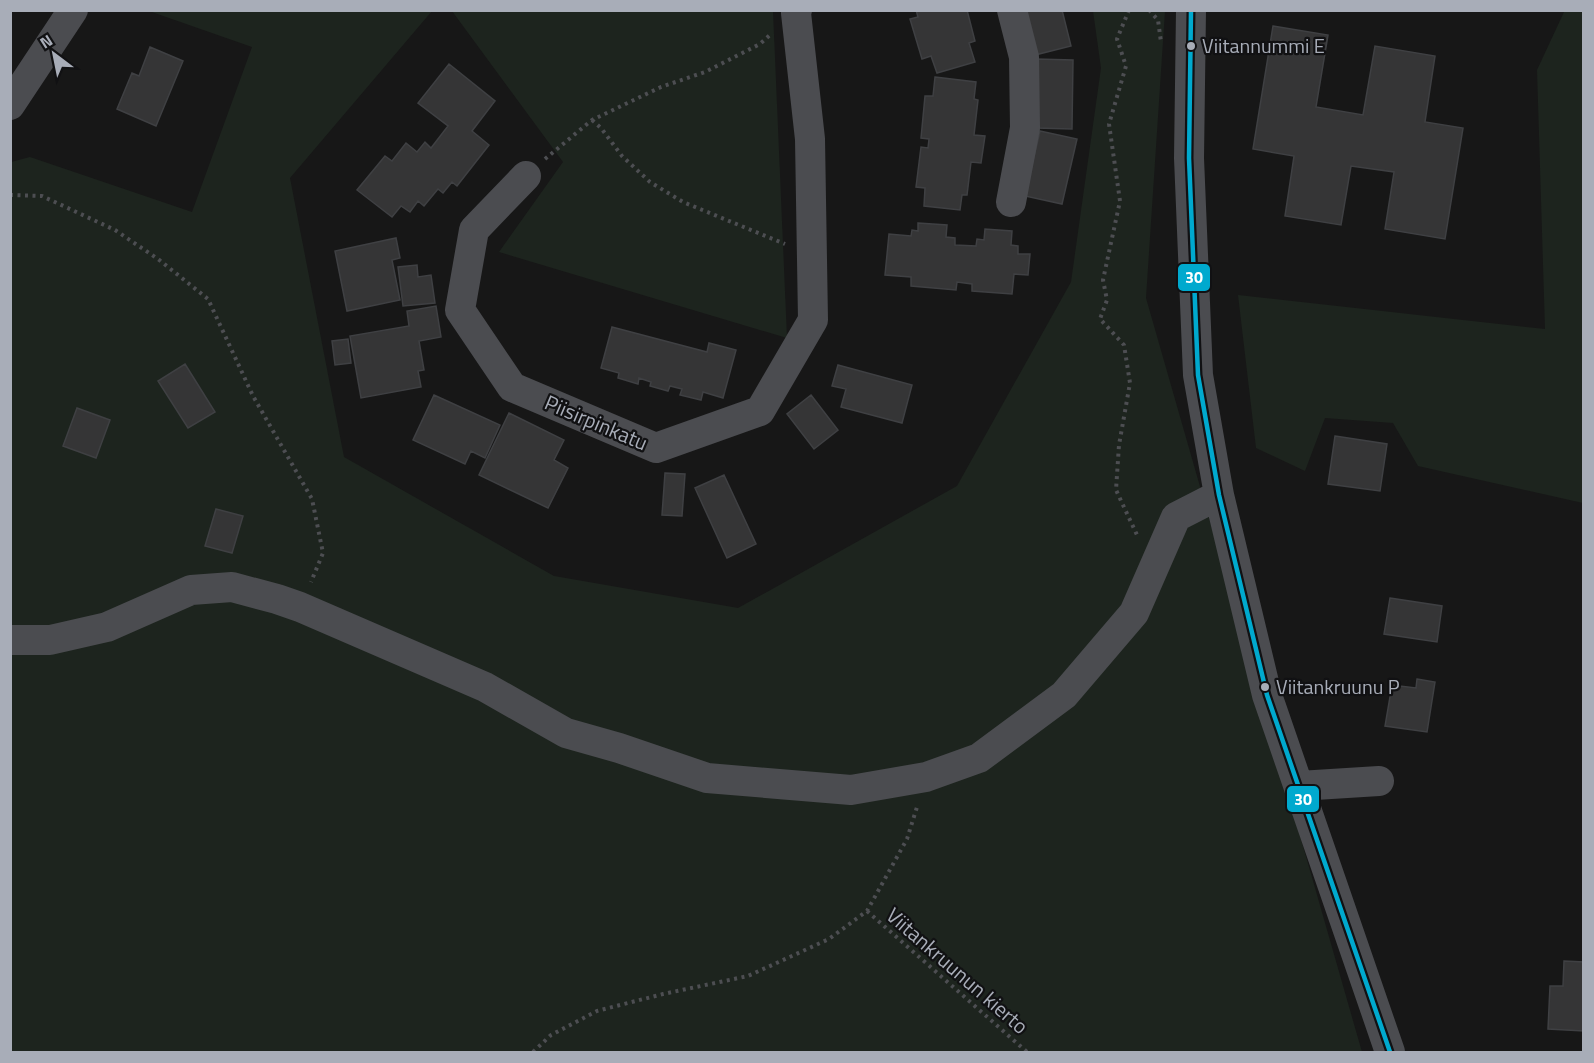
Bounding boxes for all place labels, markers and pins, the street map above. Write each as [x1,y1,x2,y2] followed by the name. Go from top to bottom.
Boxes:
[1202,30,1325,61] place label: Viitannummi E
[1185,40,1197,52] marker: Viitannummi E
[1276,671,1400,702] place label: Viitankruunu P
[1259,681,1271,693] marker: Viitankruunu P

